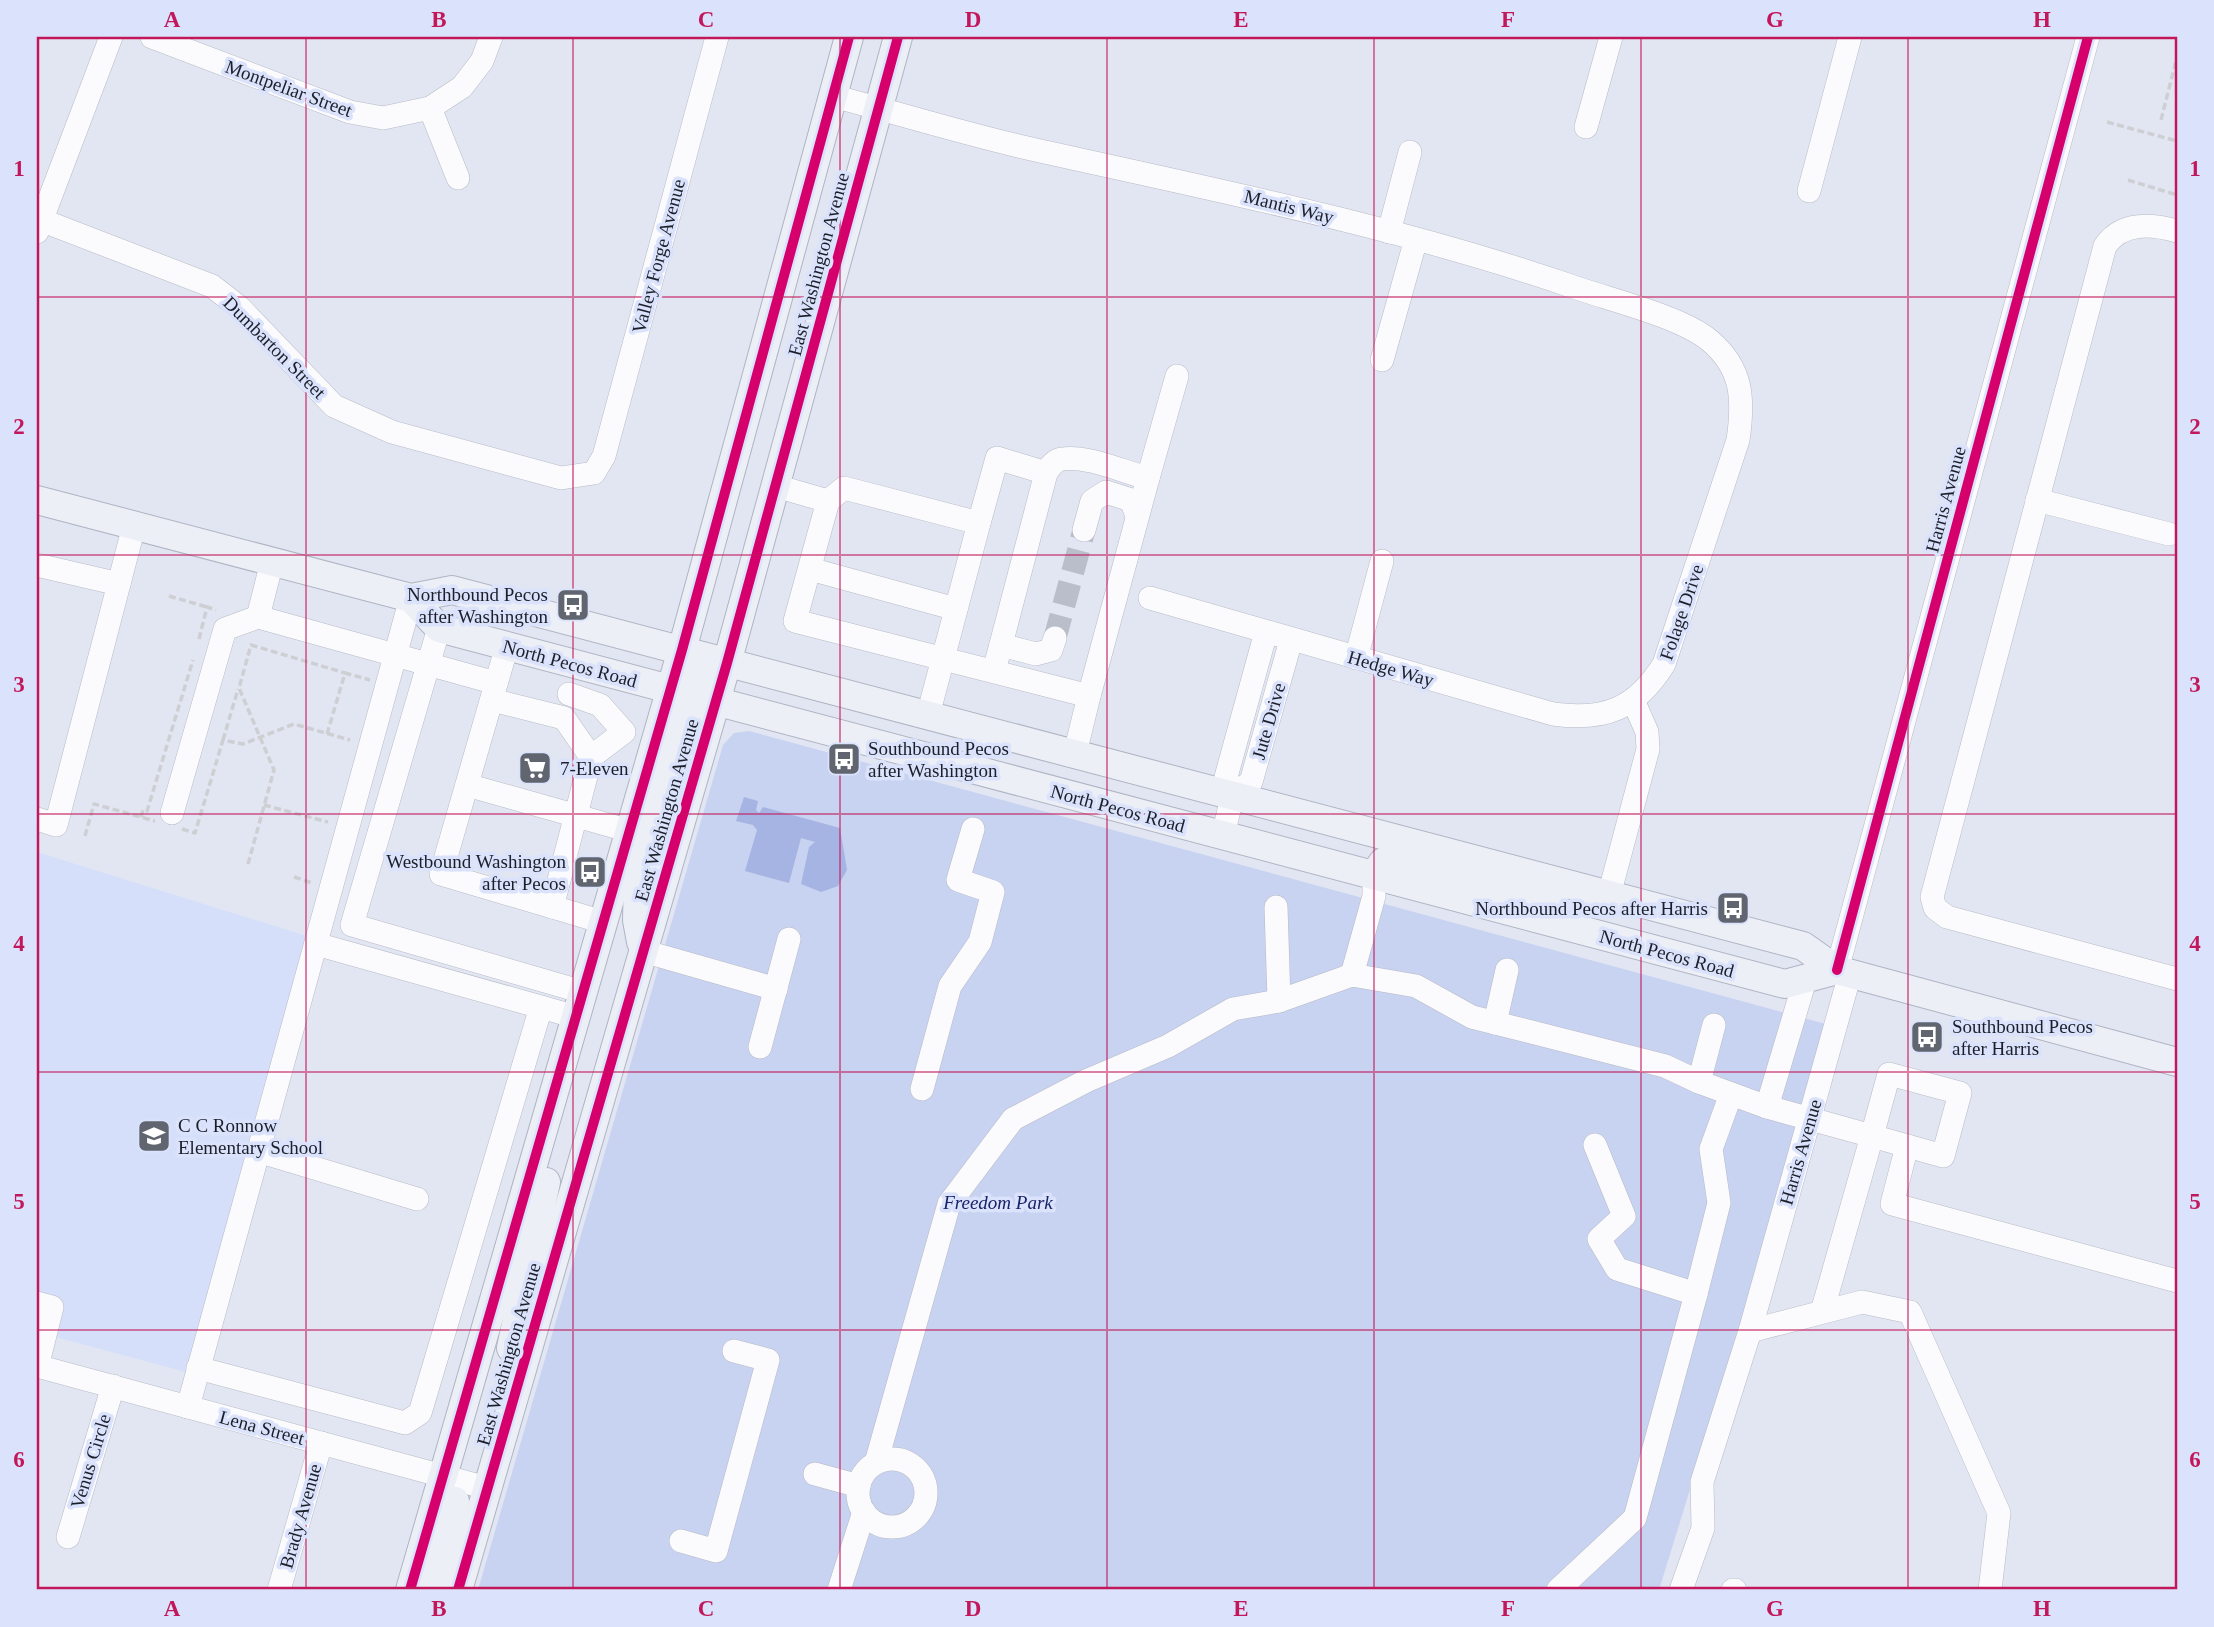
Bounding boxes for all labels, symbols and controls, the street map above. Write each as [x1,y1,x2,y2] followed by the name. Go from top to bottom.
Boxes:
[164,7,181,32] text: A
[431,7,447,32] text: B
[698,7,714,32] text: C
[965,7,981,32] text: D
[1233,7,1249,32] text: E
[1501,7,1515,32] text: F
[1766,7,1784,32] text: G
[2033,7,2051,32] text: H
[223,56,356,121] street label: Montpeliar Street
[13,156,25,181] text: 1
[2189,156,2201,181] text: 1
[784,170,853,358] street label: East Washington Avenue
[628,177,689,335] street label: Valley Forge Avenue
[1242,185,1336,228] street label: Mantis Way
[219,292,331,403] street label: Dumbarton Street
[13,414,25,439] text: 2
[2189,414,2201,439] text: 2
[1921,444,1970,554] street label: Harris Avenue
[1655,562,1708,663] street label: Folage Drive
[407,584,548,627] place label: Northbound Pecos after Washington
[554,586,592,624] bus stop icon: Northbound Pecos after Washington
[500,635,640,692] street label: North Pecos Road
[1346,646,1437,691] street label: Hedge Way
[13,672,25,697] text: 3
[2189,672,2201,697] text: 3
[1248,680,1289,762] street label: Jute Drive
[630,717,703,904] street label: East Washington Avenue
[868,738,1009,781] place label: Southbound Pecos after Washington
[825,740,863,778] bus stop icon: Southbound Pecos after Washington
[516,749,554,787] supermarket icon: 7-Eleven
[560,758,629,779] place label: 7-Eleven
[1048,780,1188,837] street label: North Pecos Road
[386,851,566,894] place label: Westbound Washington after Pecos
[571,853,609,891] bus stop icon: Westbound Washington after Pecos
[1714,889,1752,927] bus stop icon: Northbound Pecos after Harris
[1475,898,1708,919] place label: Northbound Pecos after Harris
[1597,925,1737,982] street label: North Pecos Road
[13,931,25,956] text: 4
[2189,931,2201,956] text: 4
[1952,1016,2093,1059] place label: Southbound Pecos after Harris
[1908,1018,1946,1056] bus stop icon: Southbound Pecos after Harris
[1775,1097,1826,1207] street label: Harris Avenue
[178,1115,323,1158] place label: C C Ronnow Elementary School
[135,1117,173,1155] school or university icon: C C Ronnow Elementary School
[13,1189,25,1214] text: 5
[2189,1189,2201,1214] text: 5
[942,1192,1053,1213] park label: Freedom Park
[472,1261,545,1448] street label: East Washington Avenue
[217,1406,307,1449] street label: Lena Street
[66,1411,115,1511] street label: Venus Circle
[13,1447,25,1472] text: 6
[2189,1447,2201,1472] text: 6
[276,1461,325,1571] street label: Brady Avenue
[164,1596,181,1621] text: A
[431,1596,447,1621] text: B
[698,1596,714,1621] text: C
[965,1596,981,1621] text: D
[1233,1596,1249,1621] text: E
[1501,1596,1515,1621] text: F
[1766,1596,1784,1621] text: G
[2033,1596,2051,1621] text: H

